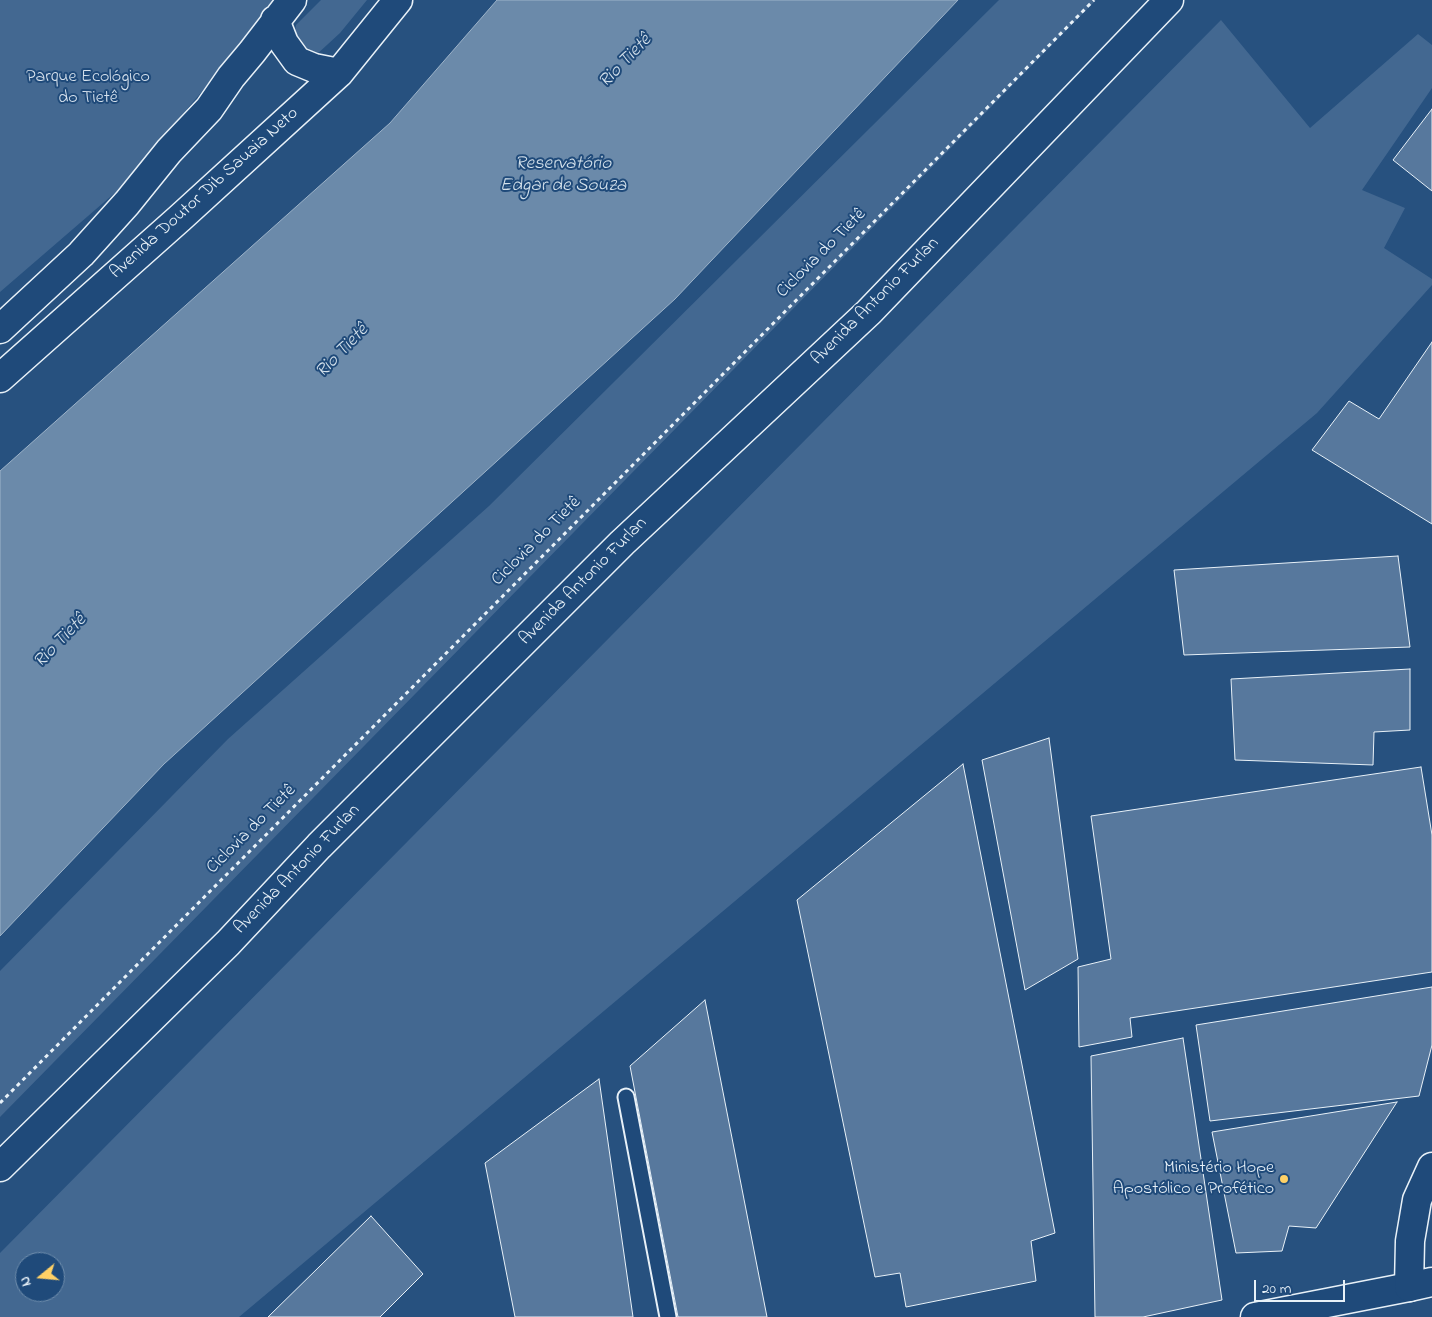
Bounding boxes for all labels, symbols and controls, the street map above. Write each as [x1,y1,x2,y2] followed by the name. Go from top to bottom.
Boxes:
[595,30,657,94] water label: Rio Tietê
[26,67,150,110] park label: Parque Ecológico do Tietê
[106,104,304,284] street label: Avenida Doutor Dib Sauaia Neto
[500,154,626,198] water label: Reservatório Edgar de Souza
[773,205,871,303] street label: Ciclovia do Tietê
[807,233,945,371] street label: Avenida Antonio Furlan
[312,320,374,384] water label: Rio Tietê
[488,493,586,591] street label: Ciclovia do Tietê
[515,513,653,651] street label: Avenida Antonio Furlan
[30,610,92,674] water label: Rio Tietê
[203,781,301,879] street label: Ciclovia do Tietê
[230,801,366,939] street label: Avenida Antonio Furlan
[1113,1158,1274,1200] place label: Ministério Hope Apostólico e Profético
[1278,1173,1290,1185] marker: Ministério Hope Apostólico e Profético
[15,1252,65,1302] north arrow
[1257,1270,1348,1302] scale bar
[15,1274,38,1289] text: N
[1262,1278,1291,1300] text: 20 m

